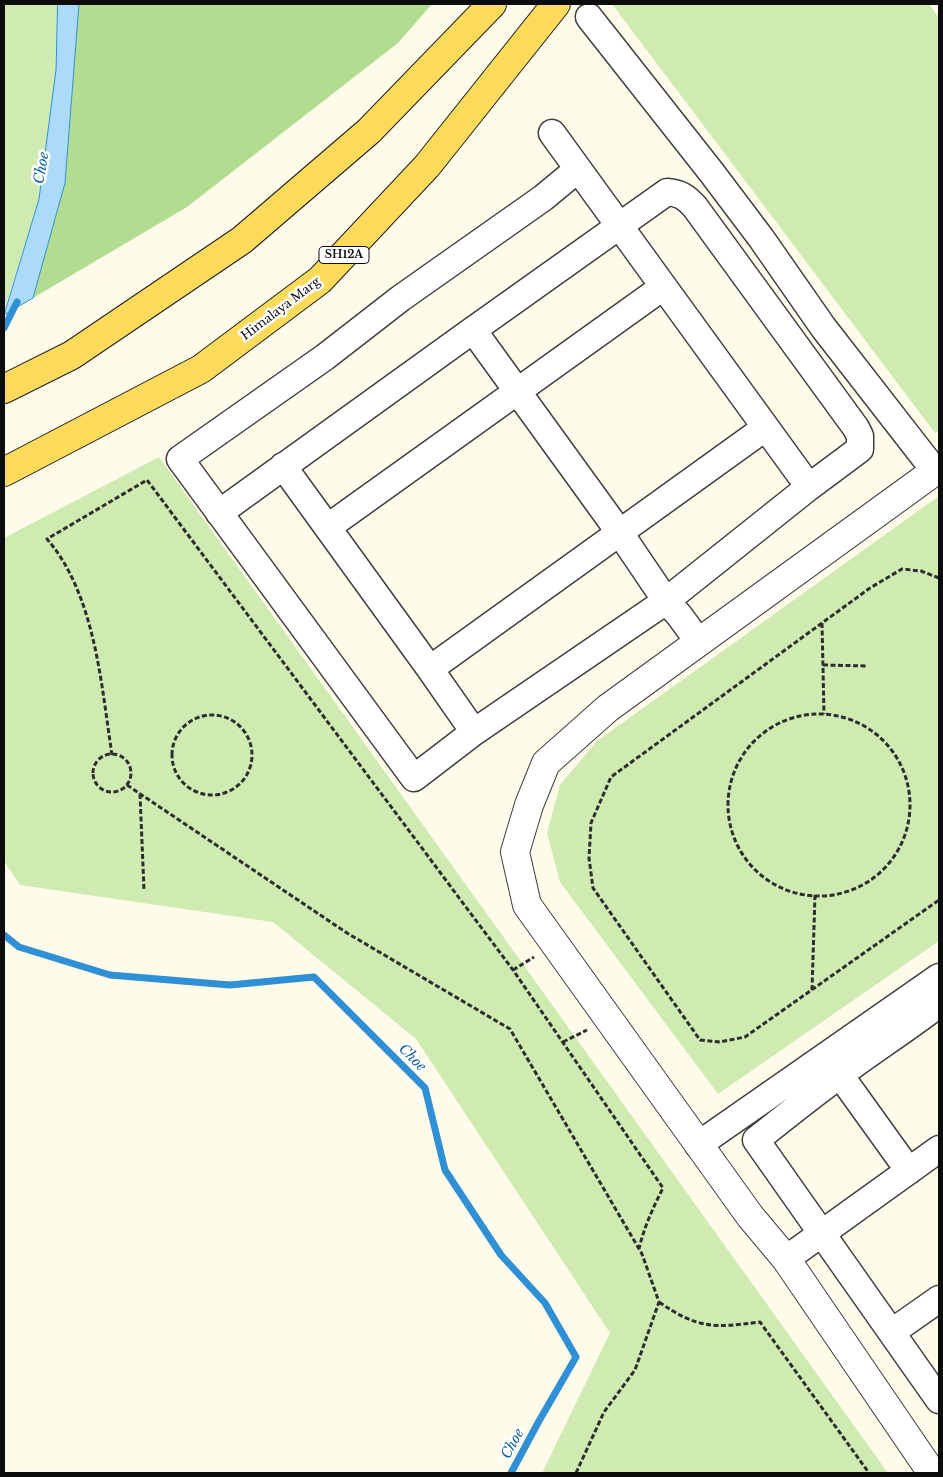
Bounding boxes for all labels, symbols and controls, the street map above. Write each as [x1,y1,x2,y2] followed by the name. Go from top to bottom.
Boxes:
[31,151,53,185] water label: Choe
[319,246,369,264] road number: SH12A
[239,275,323,343] street label: Himalaya Marg
[395,1041,429,1075] water label: Choe
[498,1426,528,1462] water label: Choe

